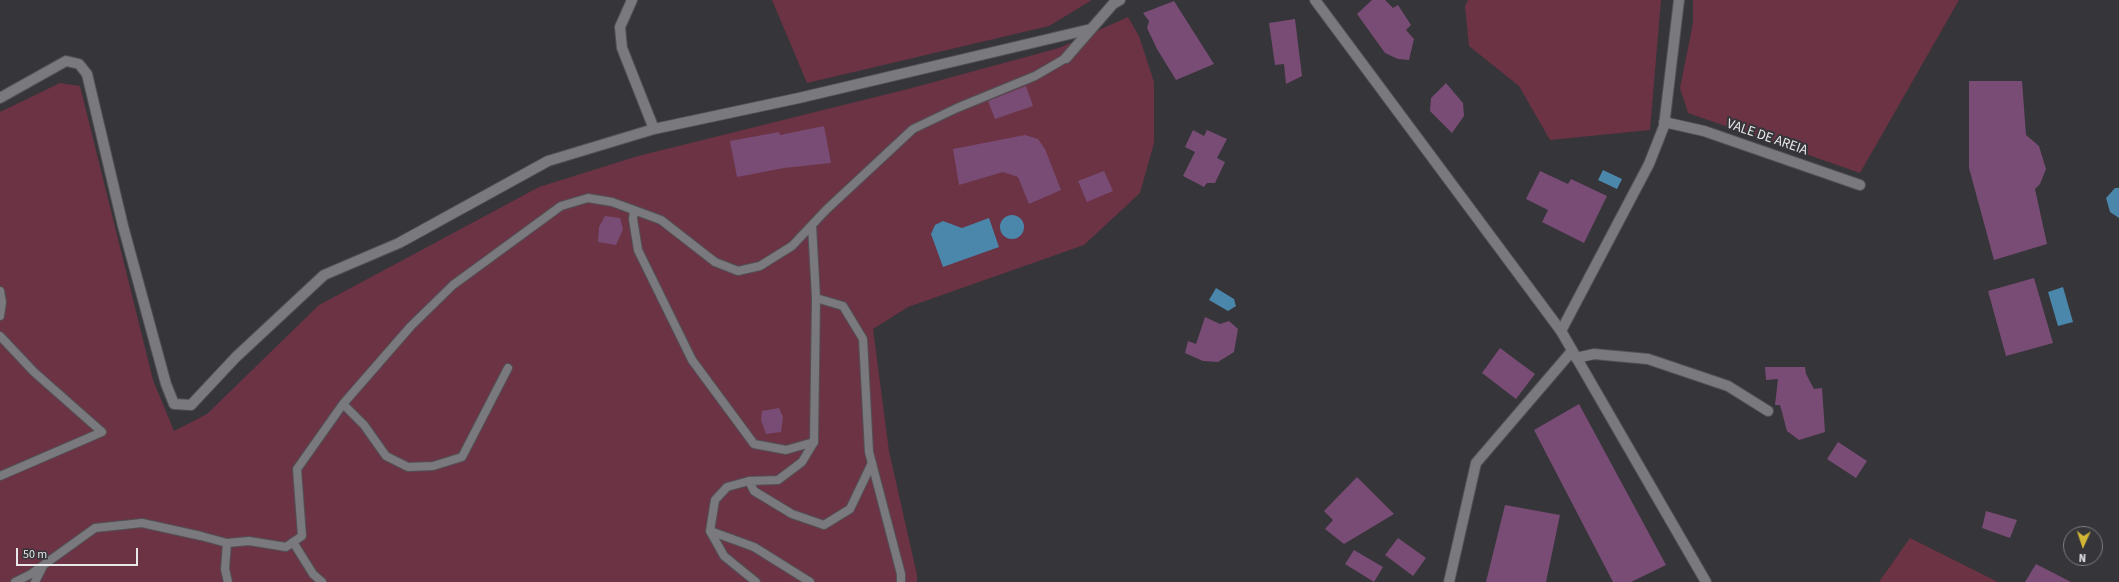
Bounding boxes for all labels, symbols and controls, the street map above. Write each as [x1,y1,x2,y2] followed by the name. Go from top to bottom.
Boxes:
[1724,116,1810,160] street label: VALE DE AREIA
[2063,526,2103,566] north arrow
[18,540,140,566] scale bar
[23,546,47,563] text: 50 m
[2078,550,2086,565] text: N

